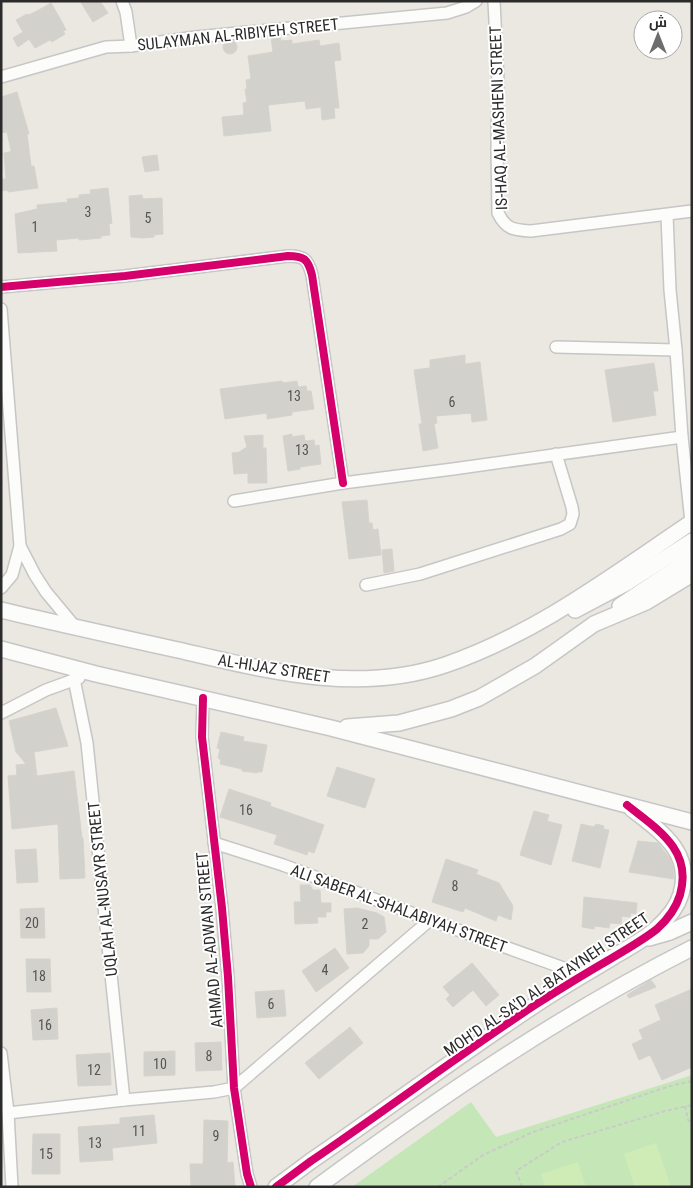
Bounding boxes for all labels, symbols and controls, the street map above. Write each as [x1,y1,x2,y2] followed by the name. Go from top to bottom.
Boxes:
[633,10,683,60] north arrow
[136,14,340,55] street label: SULAYMAN AL-RIBIYEH STREET
[649,14,667,31] text: ش
[486,26,511,210] street label: IS-HAQ AL-MASHENI STREET
[85,204,91,220] house number: 3
[145,210,152,226] house number: 5
[32,219,38,235] house number: 1
[287,388,301,404] house number: 13
[449,394,456,410] house number: 6
[295,442,309,458] house number: 13
[217,650,331,687] street label: AL-HIJAZ STREET
[84,801,121,977] street label: UQLAH AL-NUSAYR STREET
[239,802,253,818] house number: 16
[192,851,227,1029] street label: AHMAD AL-ADWAN STREET
[288,860,510,957] street label: ALI SABER AL-SHALABIYAH STREET
[452,878,459,894] house number: 8
[440,908,653,1060] street label: MOH'D AL-SA'D AL-BATAYNEH STREET
[25,915,39,931] house number: 20
[362,916,369,932] house number: 2
[322,962,329,978] house number: 4
[32,968,46,984] house number: 18
[268,996,275,1012] house number: 6
[38,1017,52,1033] house number: 16
[206,1048,213,1064] house number: 8
[153,1056,167,1072] house number: 10
[87,1062,101,1078] house number: 12
[132,1123,146,1139] house number: 11
[213,1128,219,1144] house number: 9
[88,1135,102,1151] house number: 13
[39,1146,53,1162] house number: 15

